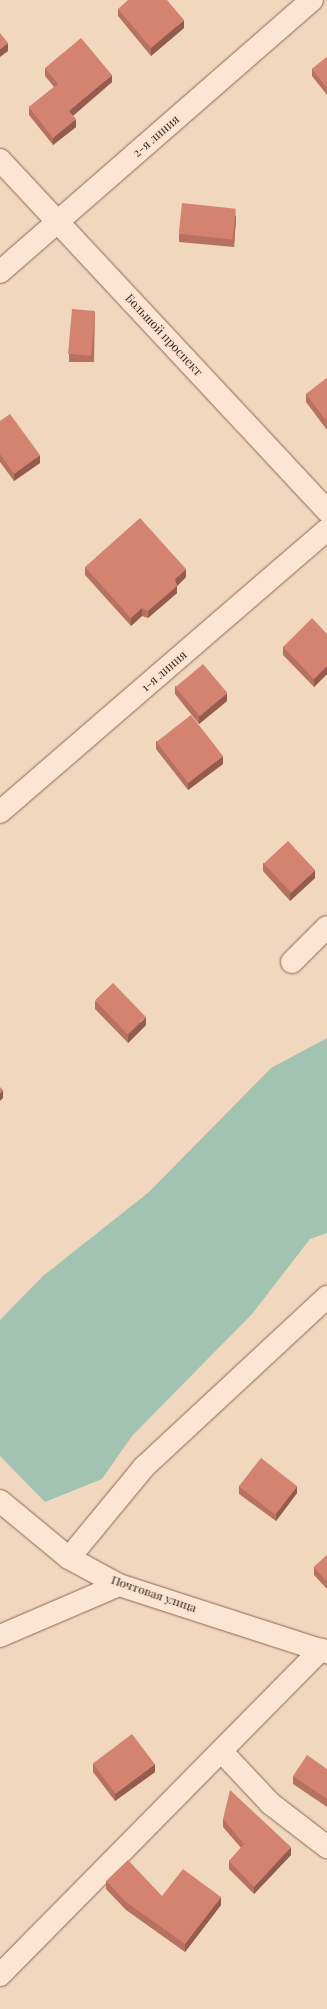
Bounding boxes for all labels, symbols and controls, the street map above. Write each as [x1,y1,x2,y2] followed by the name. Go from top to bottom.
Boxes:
[130,112,182,160] street label: 2-я линия
[122,291,206,379] street label: Большой проспект
[138,647,190,695] street label: 1-я линия
[109,1573,199,1615] street label: Почтовая улица

